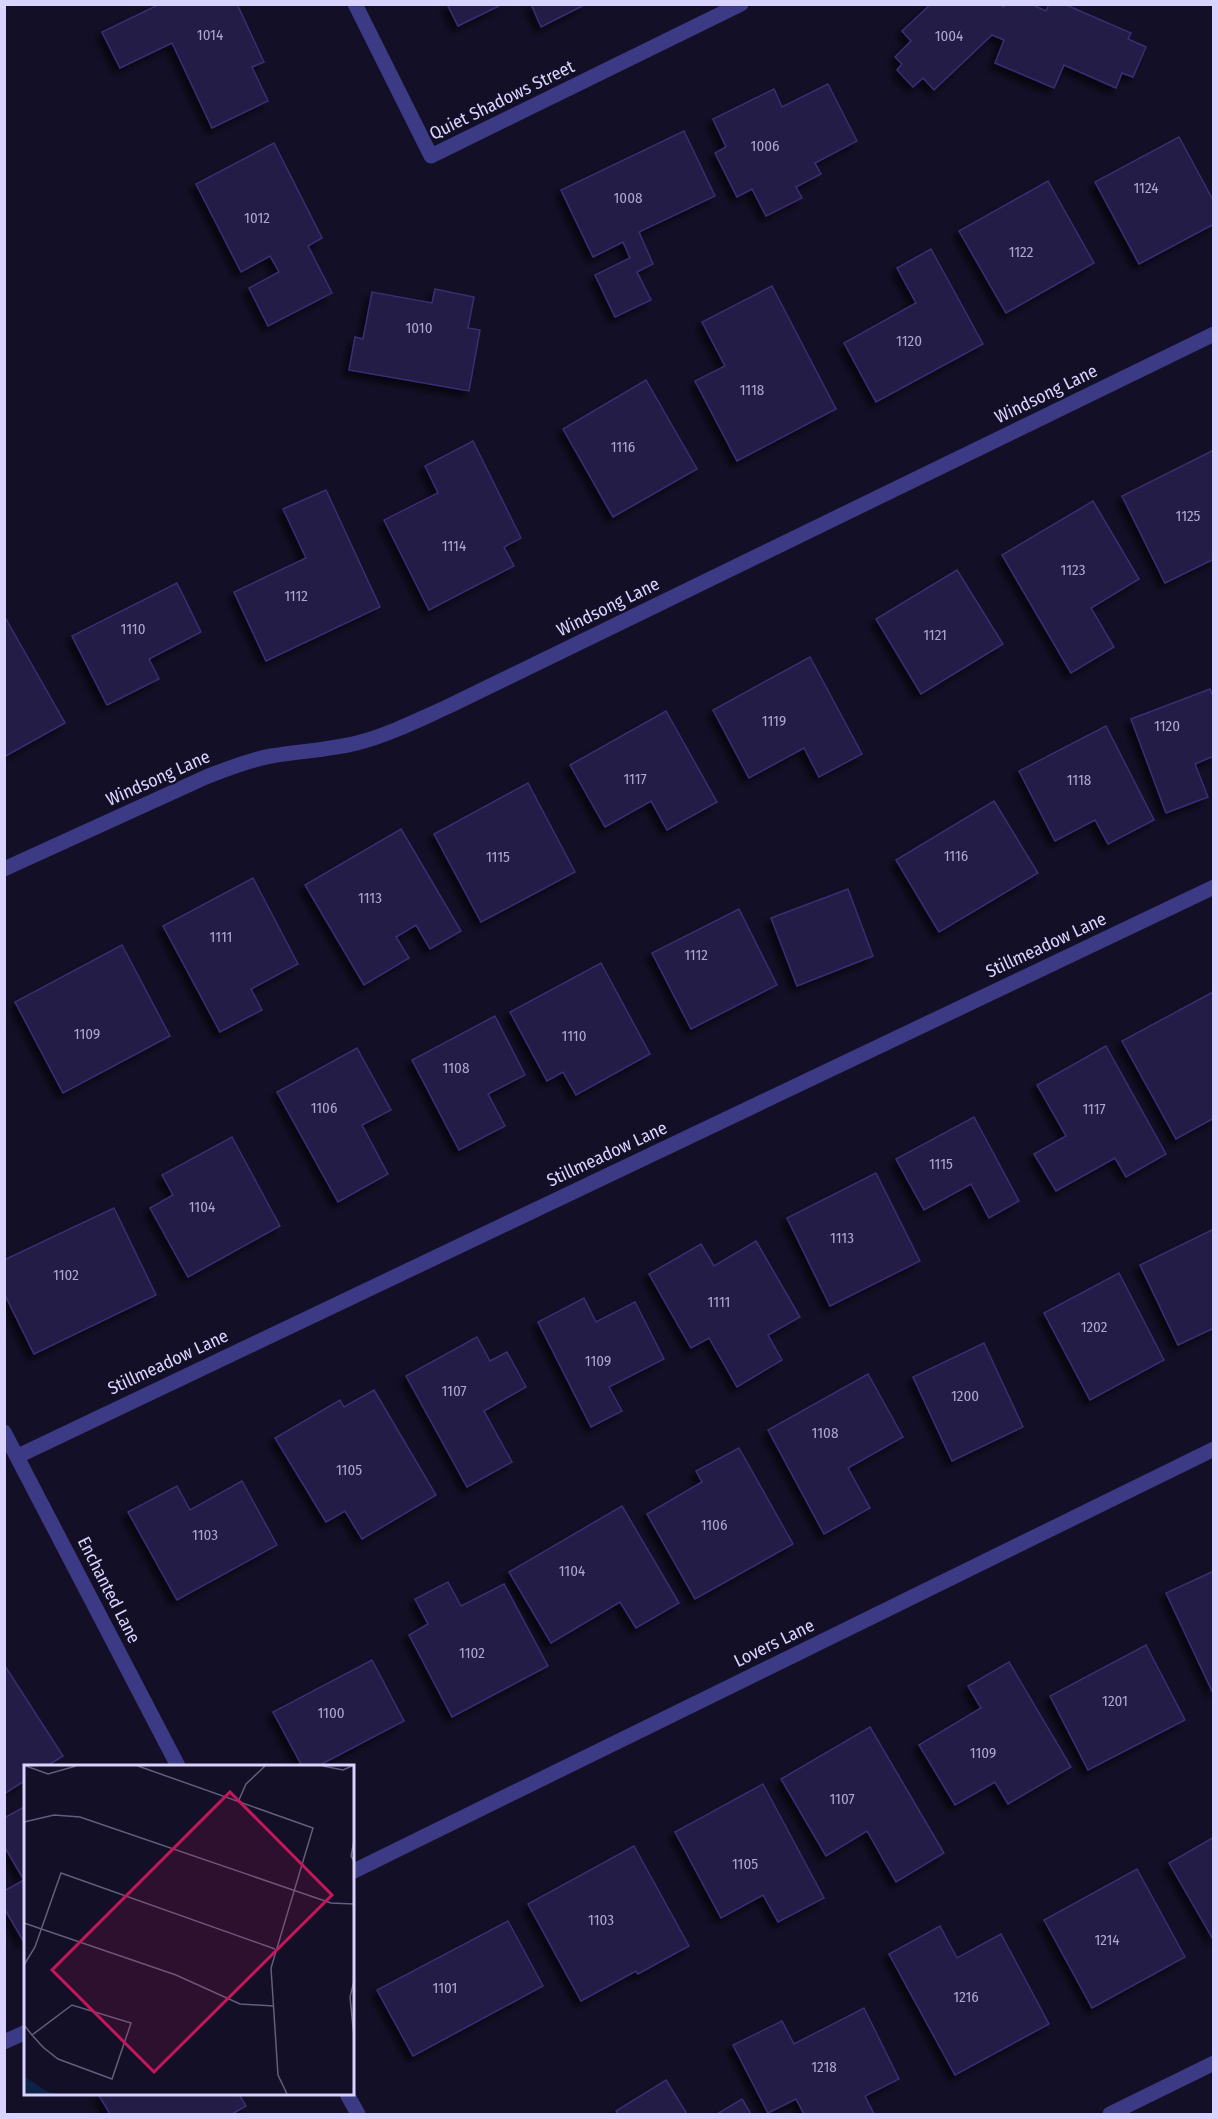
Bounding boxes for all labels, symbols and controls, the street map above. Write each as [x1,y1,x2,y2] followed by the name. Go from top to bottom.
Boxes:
[197,26,223,44] house number: 1014
[935,27,963,45] house number: 1004
[426,55,578,145] street label: Quiet Shadows Street
[751,137,779,155] house number: 1006
[1133,179,1159,197] house number: 1124
[614,189,642,207] house number: 1008
[244,209,270,227] house number: 1012
[1009,243,1034,261] house number: 1122
[406,319,432,337] house number: 1010
[896,332,922,350] house number: 1120
[991,360,1101,428] street label: Windsong Lane
[740,381,764,399] house number: 1118
[611,438,635,456] house number: 1116
[1176,507,1201,525] house number: 1125
[442,537,466,555] house number: 1114
[1061,561,1086,579] house number: 1123
[553,573,663,641] street label: Windsong Lane
[284,587,308,605] house number: 1112
[121,620,145,638] house number: 1110
[923,626,947,644] house number: 1121
[762,712,786,730] house number: 1119
[1154,717,1180,735] house number: 1120
[103,745,214,811] street label: Windsong Lane
[623,770,647,788] house number: 1117
[1067,771,1091,789] house number: 1118
[944,847,968,865] house number: 1116
[486,848,510,866] house number: 1115
[358,889,382,907] house number: 1113
[982,907,1110,983] street label: Stillmeadow Lane
[210,928,232,946] house number: 1111
[684,946,708,964] house number: 1112
[74,1025,100,1043] house number: 1109
[562,1027,586,1045] house number: 1110
[443,1059,469,1077] house number: 1108
[311,1099,337,1117] house number: 1106
[1082,1100,1106,1118] house number: 1117
[543,1116,671,1192] street label: Stillmeadow Lane
[929,1155,953,1173] house number: 1115
[189,1198,215,1216] house number: 1104
[830,1229,854,1247] house number: 1113
[53,1266,79,1284] house number: 1102
[708,1293,730,1311] house number: 1111
[1081,1318,1108,1336] house number: 1202
[104,1324,232,1400] street label: Stillmeadow Lane
[585,1352,611,1370] house number: 1109
[441,1382,467,1400] house number: 1107
[951,1387,979,1405] house number: 1200
[812,1424,838,1442] house number: 1108
[336,1461,362,1479] house number: 1105
[701,1516,727,1534] house number: 1106
[192,1526,218,1544] house number: 1103
[73,1533,145,1647] street label: Enchanted Lane
[559,1562,585,1580] house number: 1104
[730,1614,818,1672] street label: Lovers Lane
[459,1644,485,1662] house number: 1102
[1102,1692,1128,1710] house number: 1201
[317,1704,345,1722] house number: 1100
[970,1744,996,1762] house number: 1109
[24,1765,354,2095] inset map
[829,1790,855,1808] house number: 1107
[732,1855,758,1873] house number: 1105
[588,1911,614,1929] house number: 1103
[1094,1931,1120,1949] house number: 1214
[433,1979,457,1997] house number: 1101
[953,1988,979,2006] house number: 1216
[811,2058,837,2076] house number: 1218

